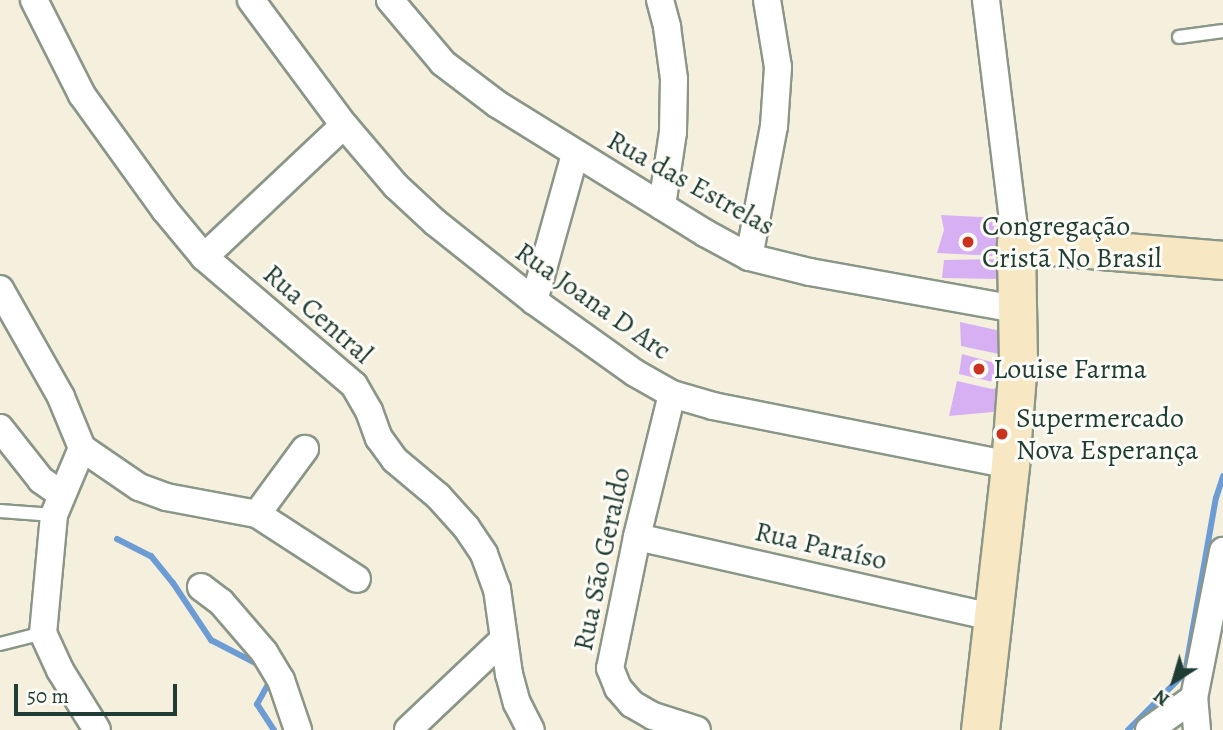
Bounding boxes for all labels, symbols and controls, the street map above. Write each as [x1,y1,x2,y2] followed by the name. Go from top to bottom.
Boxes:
[601,123,781,243] street label: Rua das Estrelas
[982,209,1162,275] place label: Congregação Cristã No Brasil
[960,234,976,250] marker: Congregação Cristã No Brasil
[509,235,677,367] street label: Rua Joana D Arc
[256,257,380,371] street label: Rua Central
[993,352,1147,386] place label: Louise Farma
[971,361,987,377] marker: Louise Farma
[1016,401,1198,467] place label: Supermercado Nova Esperança
[994,426,1010,442] marker: Supermercado Nova Esperança
[566,464,638,654] street label: Rua São Geraldo
[752,515,890,577] street label: Rua Paraíso
[1139,646,1209,716] north arrow
[18,670,180,714] scale bar
[27,682,69,710] text: 50 m
[1148,683,1175,712] text: N

